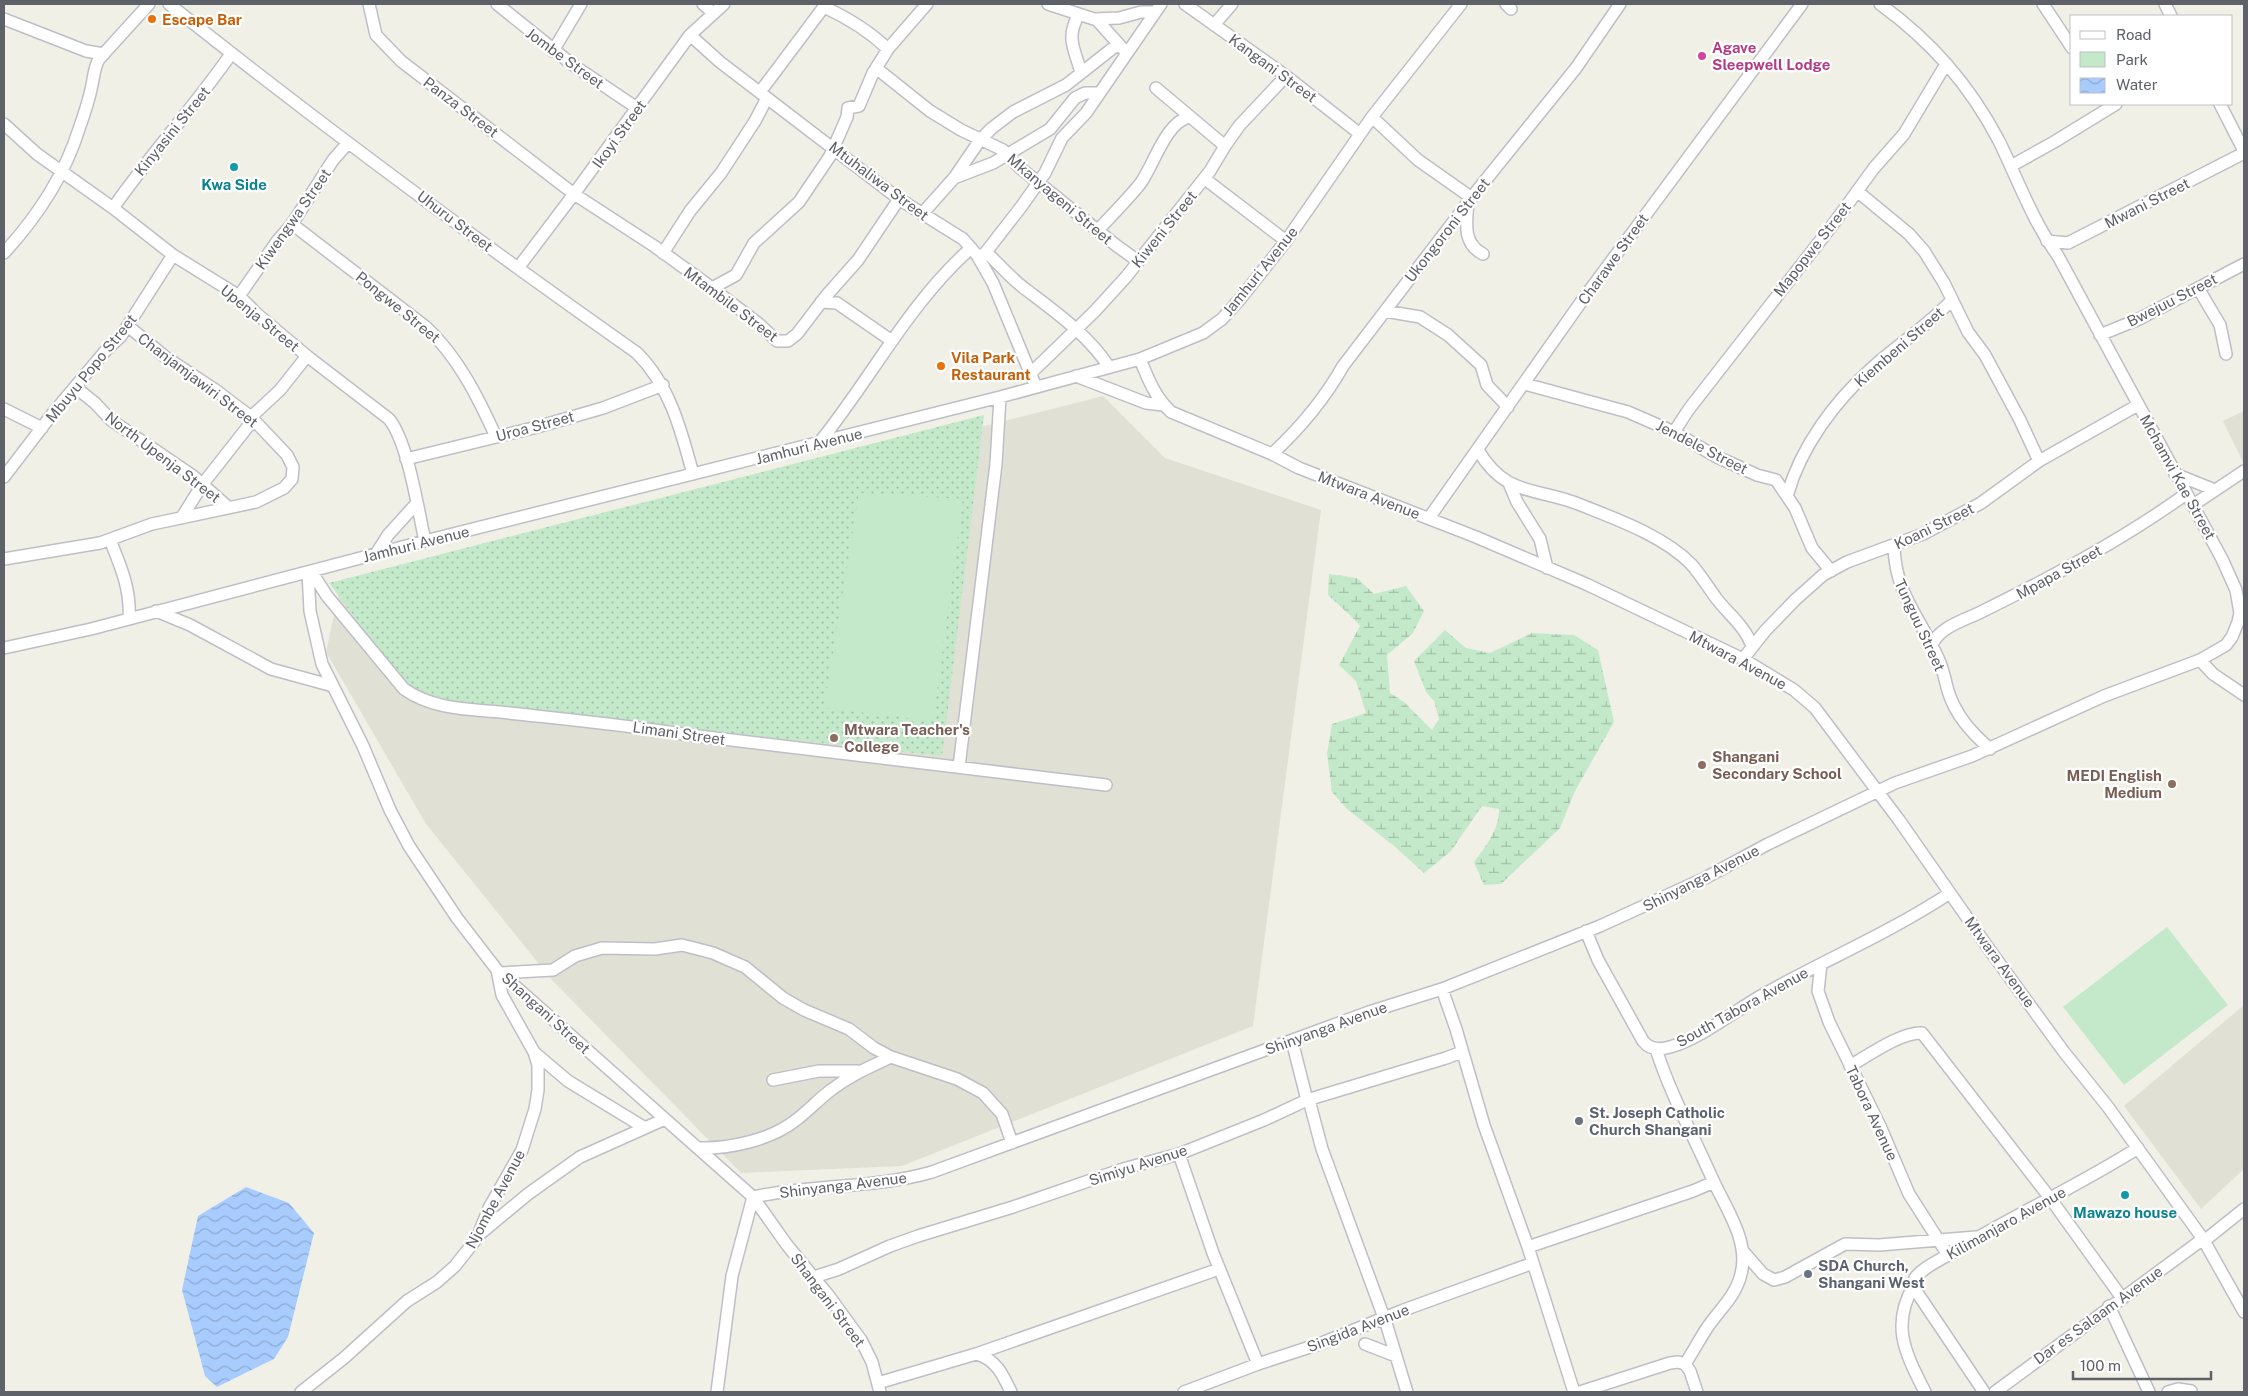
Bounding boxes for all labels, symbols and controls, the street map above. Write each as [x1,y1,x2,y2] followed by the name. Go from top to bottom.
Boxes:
[162,11,242,28] place label: Escape Bar
[146,13,158,25] marker: Escape Bar
[2070,15,2233,105] legend
[523,24,607,92] street label: Jombe Street
[2116,26,2152,43] text: Road
[1226,30,1320,106] street label: Kangani Street
[1712,39,1830,73] place label: Agave Sleepwell Lodge
[1696,50,1708,62] marker: Agave Sleepwell Lodge
[2116,51,2148,68] text: Park
[420,73,502,141] street label: Panza Street
[2116,76,2158,93] text: Water
[131,83,213,179] street label: Kinyasini Street
[589,97,649,171] street label: Ikoyi Street
[826,138,932,224] street label: Mtuhaliwa Street
[1004,150,1116,248] street label: Mkanyageni Street
[228,161,240,173] marker: Kwa Side
[252,165,334,273] street label: Kiwengwa Street
[1401,174,1493,285] street label: Ukongoroni Street
[2102,174,2192,232] street label: Mwani Street
[201,176,267,193] place label: Kwa Side
[414,187,496,255] street label: Uhuru Street
[1128,187,1200,271] street label: Kiweni Street
[1770,198,1854,300] street label: Mapopwe Street
[1574,210,1652,308] street label: Charawe Street
[1219,223,1301,319] street label: Jamhuri Avenue
[681,263,781,345] street label: Mtambile Street
[353,268,444,346] street label: Pongwe Street
[2124,270,2220,330] street label: Bwejuu Street
[217,281,303,355] street label: Upenja Street
[1851,304,1947,390] street label: Kiembeni Street
[42,310,140,425] street label: Mbuyu Popo Street
[135,329,261,431] street label: Chanjamjawiri Street
[951,349,1031,383] place label: Vila Park Restaurant
[935,360,947,372] marker: Vila Park Restaurant
[494,407,576,445] street label: Uroa Street
[102,408,224,506] street label: North Upenja Street
[2137,412,2219,543] street label: Mchamvi Kae Street
[1653,417,1751,477] street label: Jendele Street
[754,425,864,467] street label: Jamhuri Avenue
[1316,468,1422,522] street label: Mtwara Avenue
[1891,499,1977,553] street label: Koani Street
[361,523,471,565] street label: Jamhuri Avenue
[2013,541,2105,602] street label: Mpapa Street
[1891,576,1949,674] street label: Tunguu Street
[1686,627,1790,693] street label: Mtwara Avenue
[631,718,727,748] street label: Limani Street
[844,721,970,755] place label: Mtwara Teacher's College
[828,732,840,744] marker: Mtwara Teacher's College
[1712,748,1842,782] place label: Shangani Secondary School
[1696,759,1708,771] marker: Shangani Secondary School
[2066,767,2162,801] place label: MEDI English Medium
[2166,778,2178,790] marker: MEDI English Medium
[1640,841,1762,915] street label: Shinyanga Avenue
[1961,913,2039,1011] street label: Mtwara Avenue
[1673,964,1811,1050] street label: South Tabora Avenue
[498,969,594,1057] street label: Shangani Street
[1263,998,1389,1058] street label: Shinyanga Avenue
[1843,1063,1901,1163] street label: Tabora Avenue
[1589,1104,1725,1138] place label: St. Joseph Catholic Church Shangani
[1573,1115,1585,1127] marker: St. Joseph Catholic Church Shangani
[1087,1141,1189,1189] street label: Simiyu Avenue
[462,1147,528,1251] street label: Njombe Avenue
[778,1169,908,1201] street label: Shinyanga Avenue
[1943,1183,2069,1263] street label: Kilimanjaro Avenue
[2119,1189,2131,1201] marker: Mawazo house
[2073,1204,2177,1221] place label: Mawazo house
[787,1250,869,1350] street label: Shangani Street
[1818,1257,1925,1291] place label: SDA Church, Shangani West
[2030,1263,2166,1367] street label: Dar es Salaam Avenue
[1802,1268,1814,1280] marker: SDA Church, Shangani West
[1305,1301,1411,1355] street label: Singida Avenue
[2073,1348,2210,1380] scale bar
[2080,1357,2121,1374] text: 100 m

